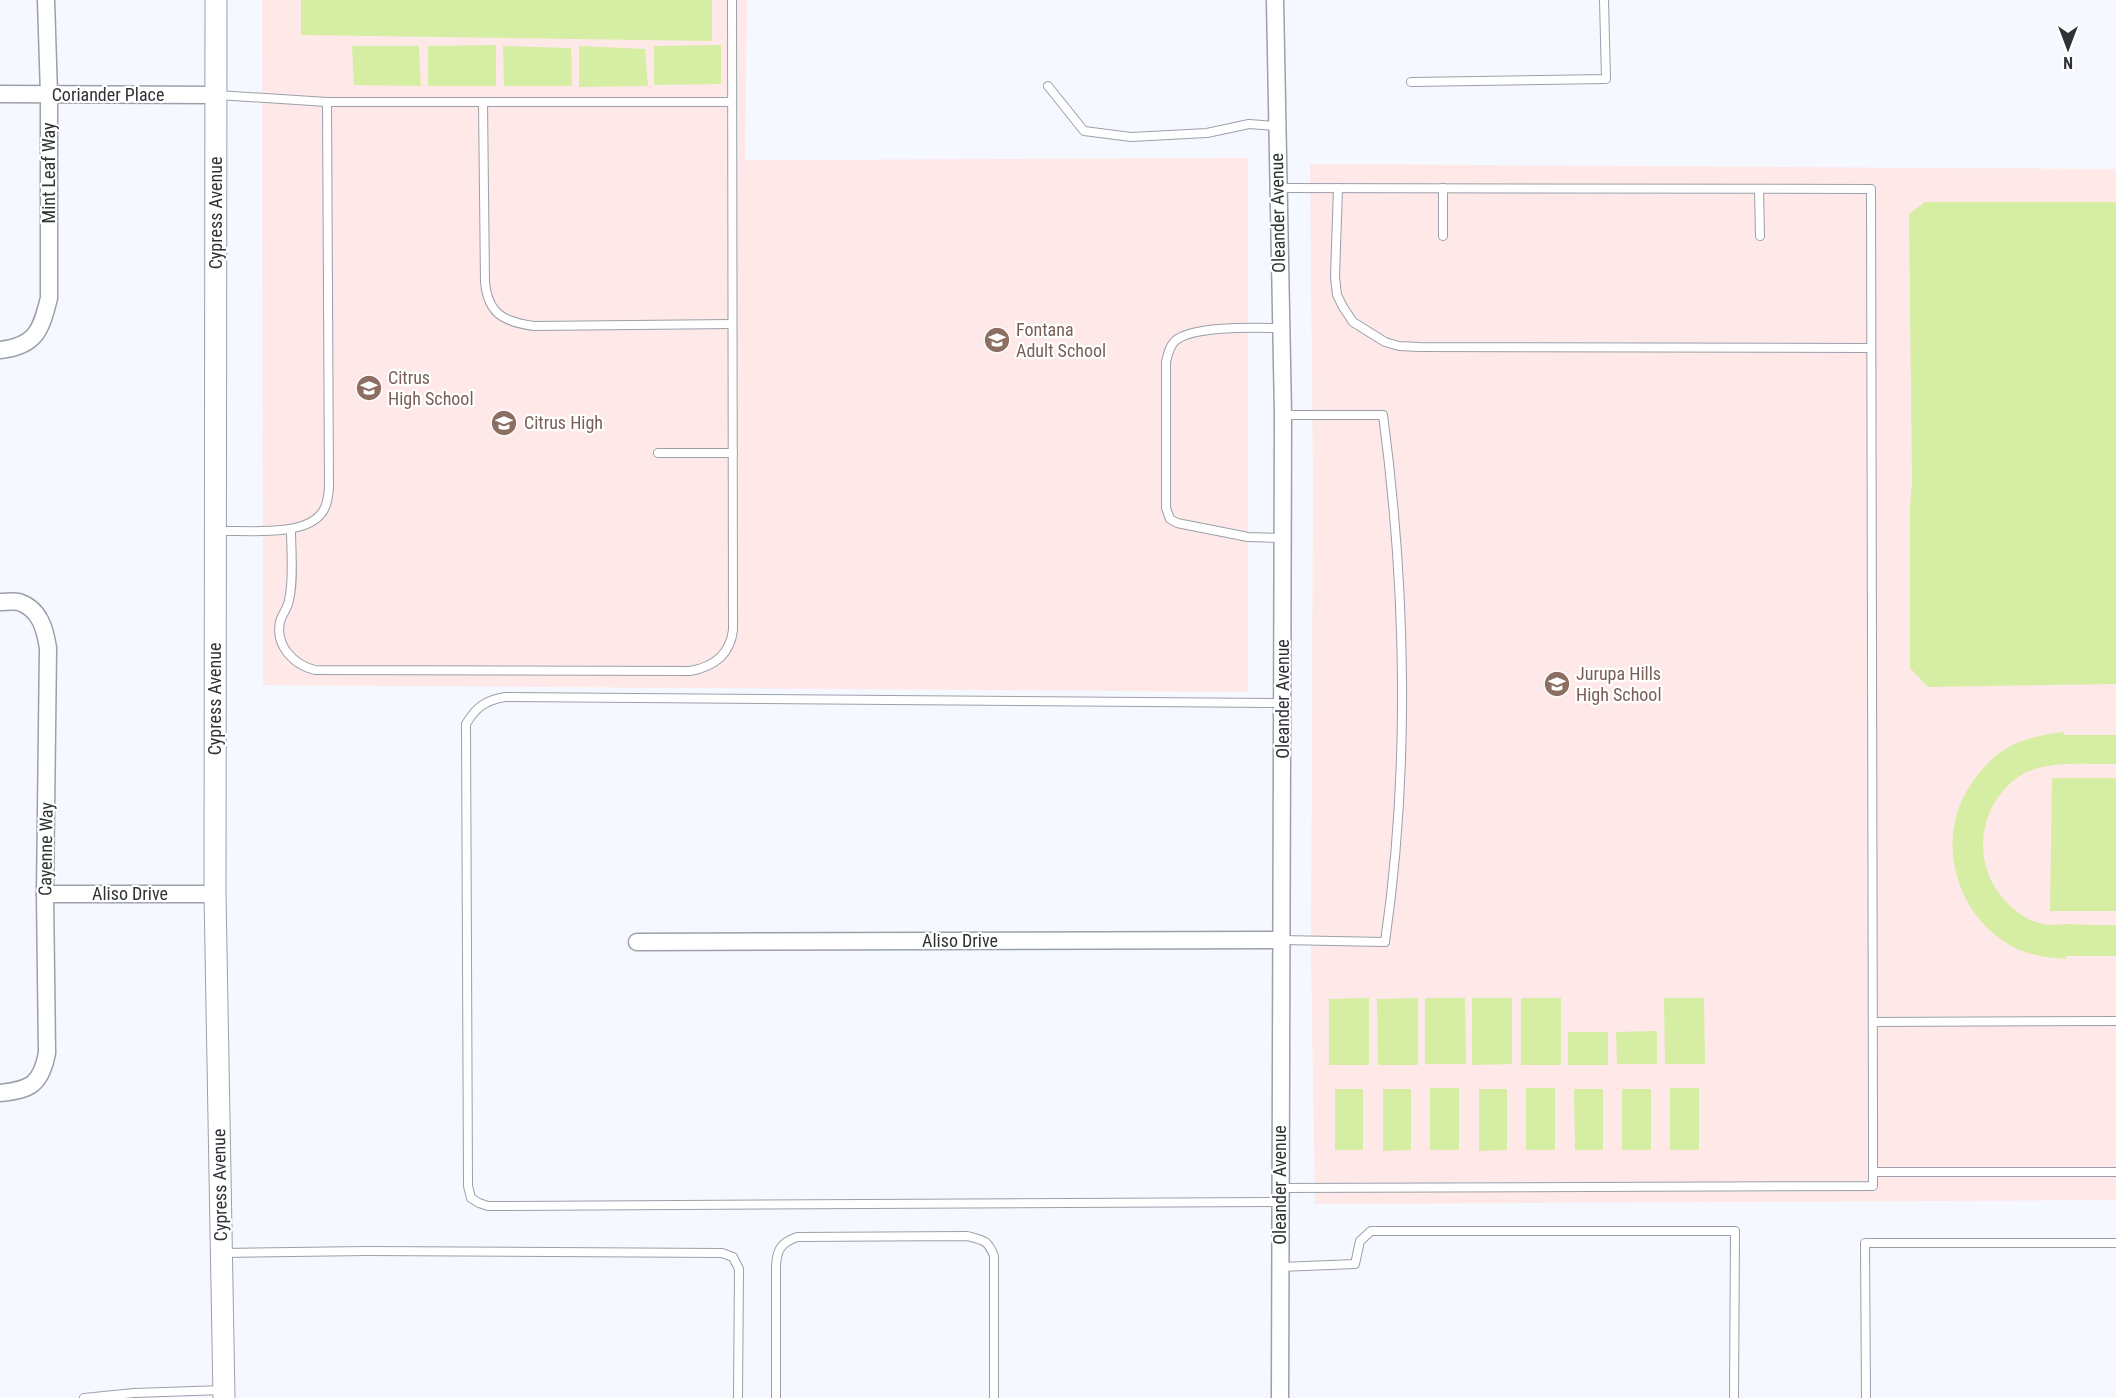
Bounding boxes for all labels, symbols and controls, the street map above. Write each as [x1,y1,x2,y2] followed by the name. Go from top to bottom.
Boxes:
[2038,18,2098,78] north arrow
[2063,53,2073,72] text: N
[52,84,164,105] street label: Coriander Place
[38,122,59,223] street label: Mint Leaf Way
[1266,153,1289,273] street label: Oleander Avenue
[205,157,226,269] street label: Cypress Avenue
[1016,319,1106,361] place label: Fontana Adult School
[982,325,1012,355] school or university icon: Fontana Adult School
[388,367,474,409] place label: Citrus High School
[354,373,384,403] school or university icon: Citrus High School
[489,408,519,438] school or university icon: Citrus High
[524,412,603,433] place label: Citrus High
[1272,639,1293,759] street label: Oleander Avenue
[204,643,225,755] street label: Cypress Avenue
[1576,663,1662,705] place label: Jurupa Hills High School
[1542,669,1572,699] school or university icon: Jurupa Hills High School
[34,801,57,896] street label: Cayenne Way
[92,883,168,904] street label: Aliso Drive
[922,930,998,951] street label: Aliso Drive
[1269,1125,1290,1245] street label: Oleander Avenue
[208,1128,231,1242] street label: Cypress Avenue

